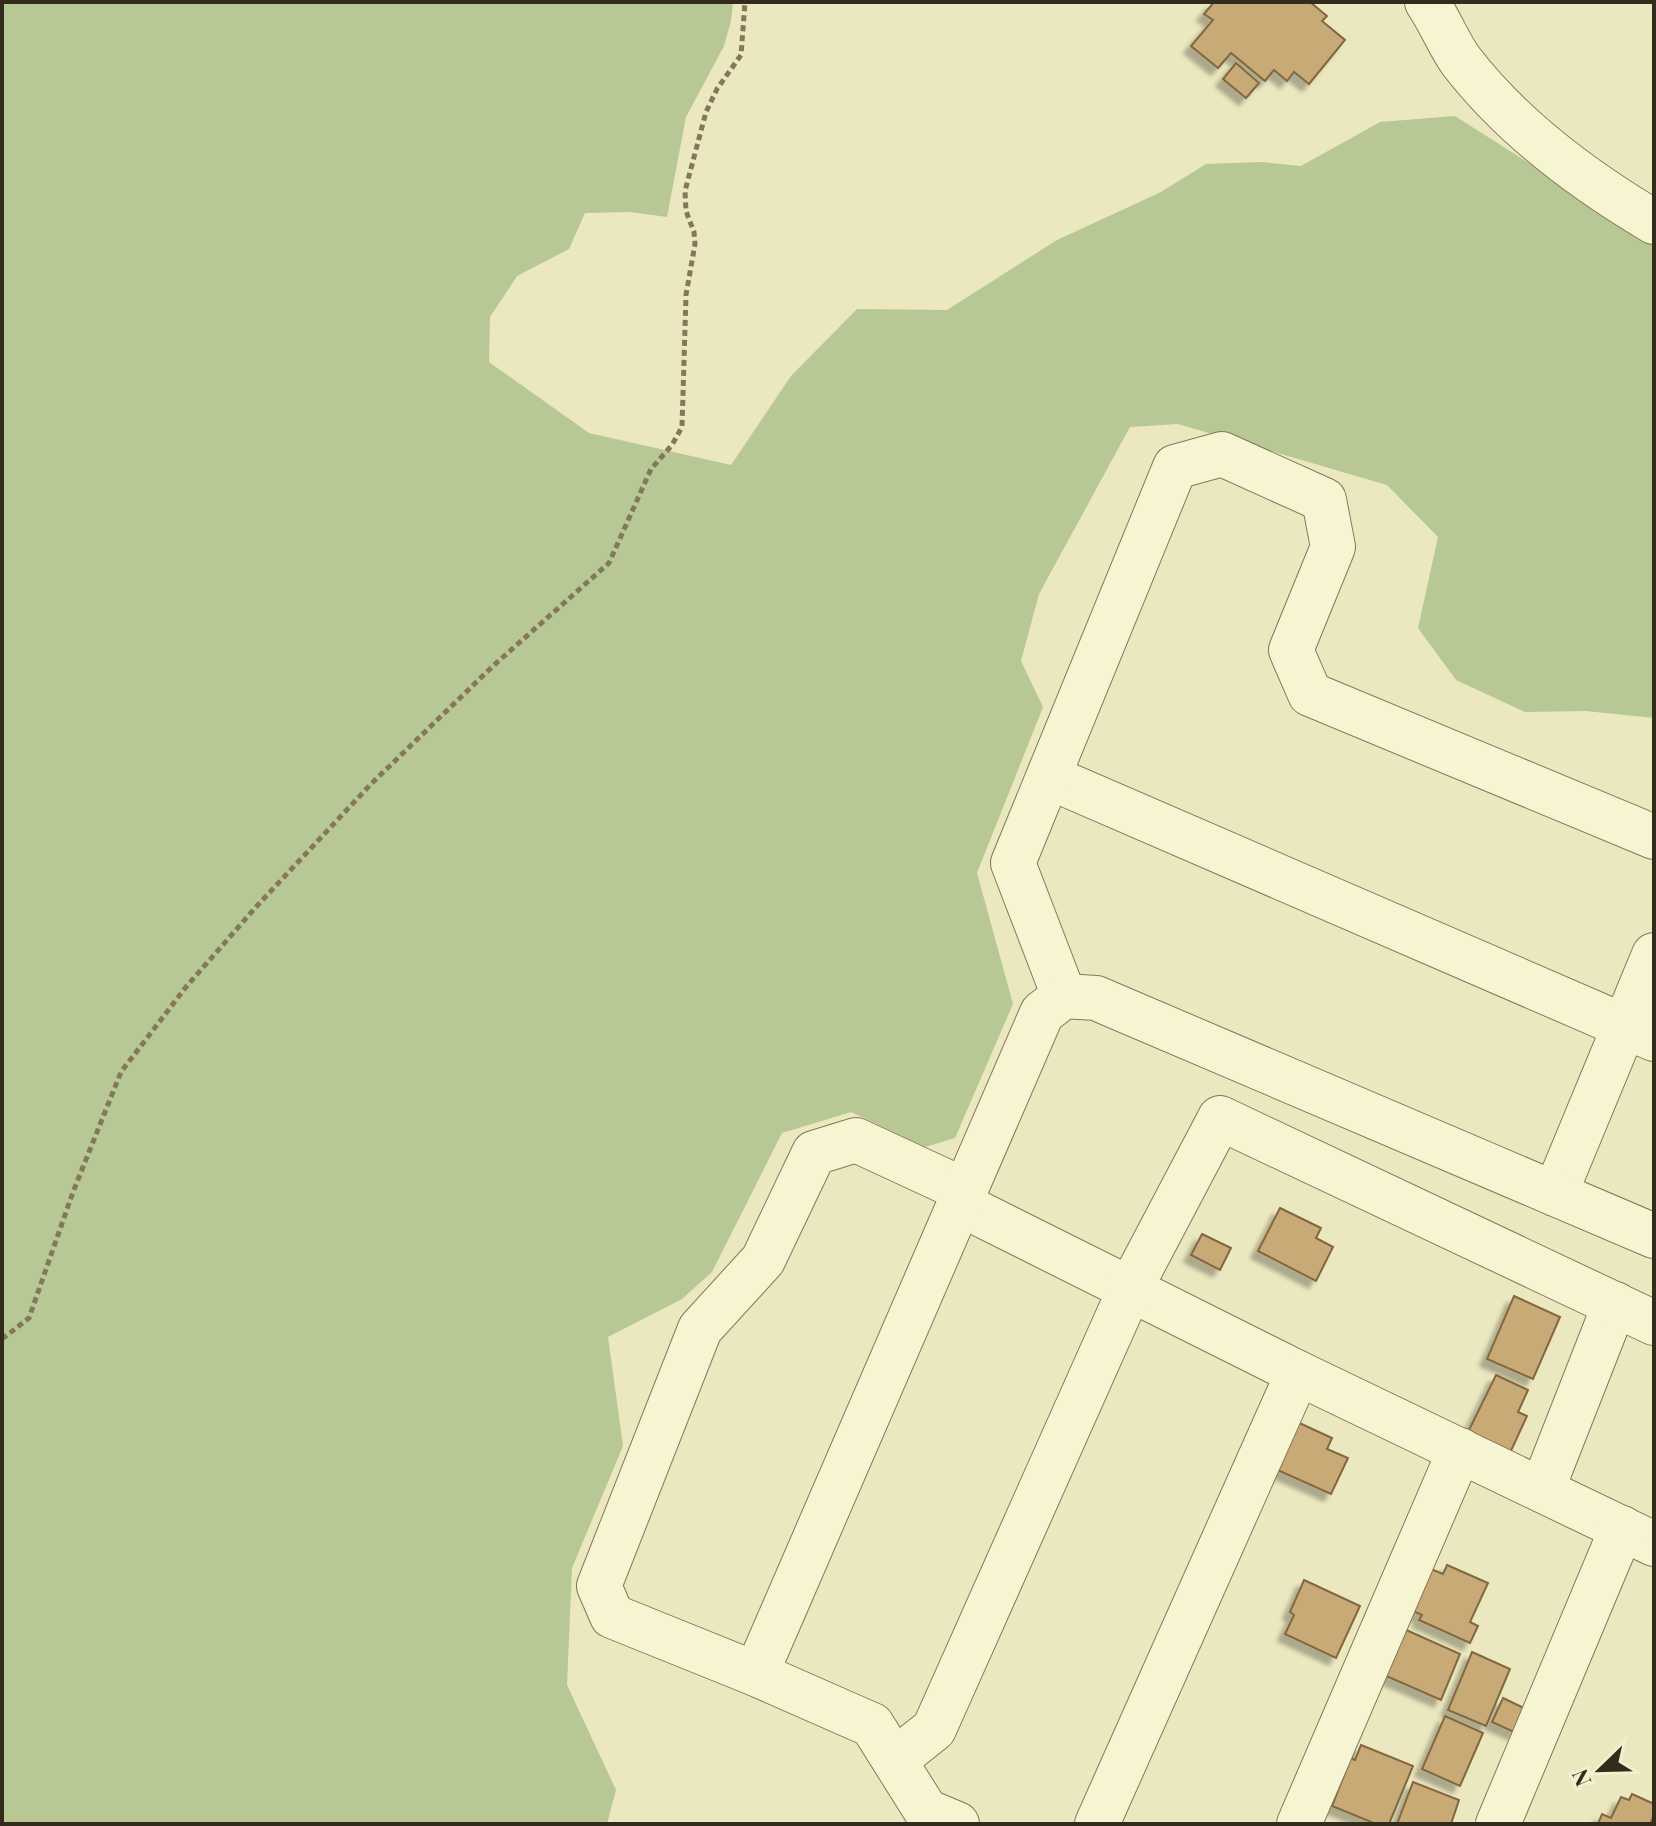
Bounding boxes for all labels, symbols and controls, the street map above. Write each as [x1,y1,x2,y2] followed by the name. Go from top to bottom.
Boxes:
[1560,1730,1640,1810] north arrow
[1564,1765,1598,1791] text: N

